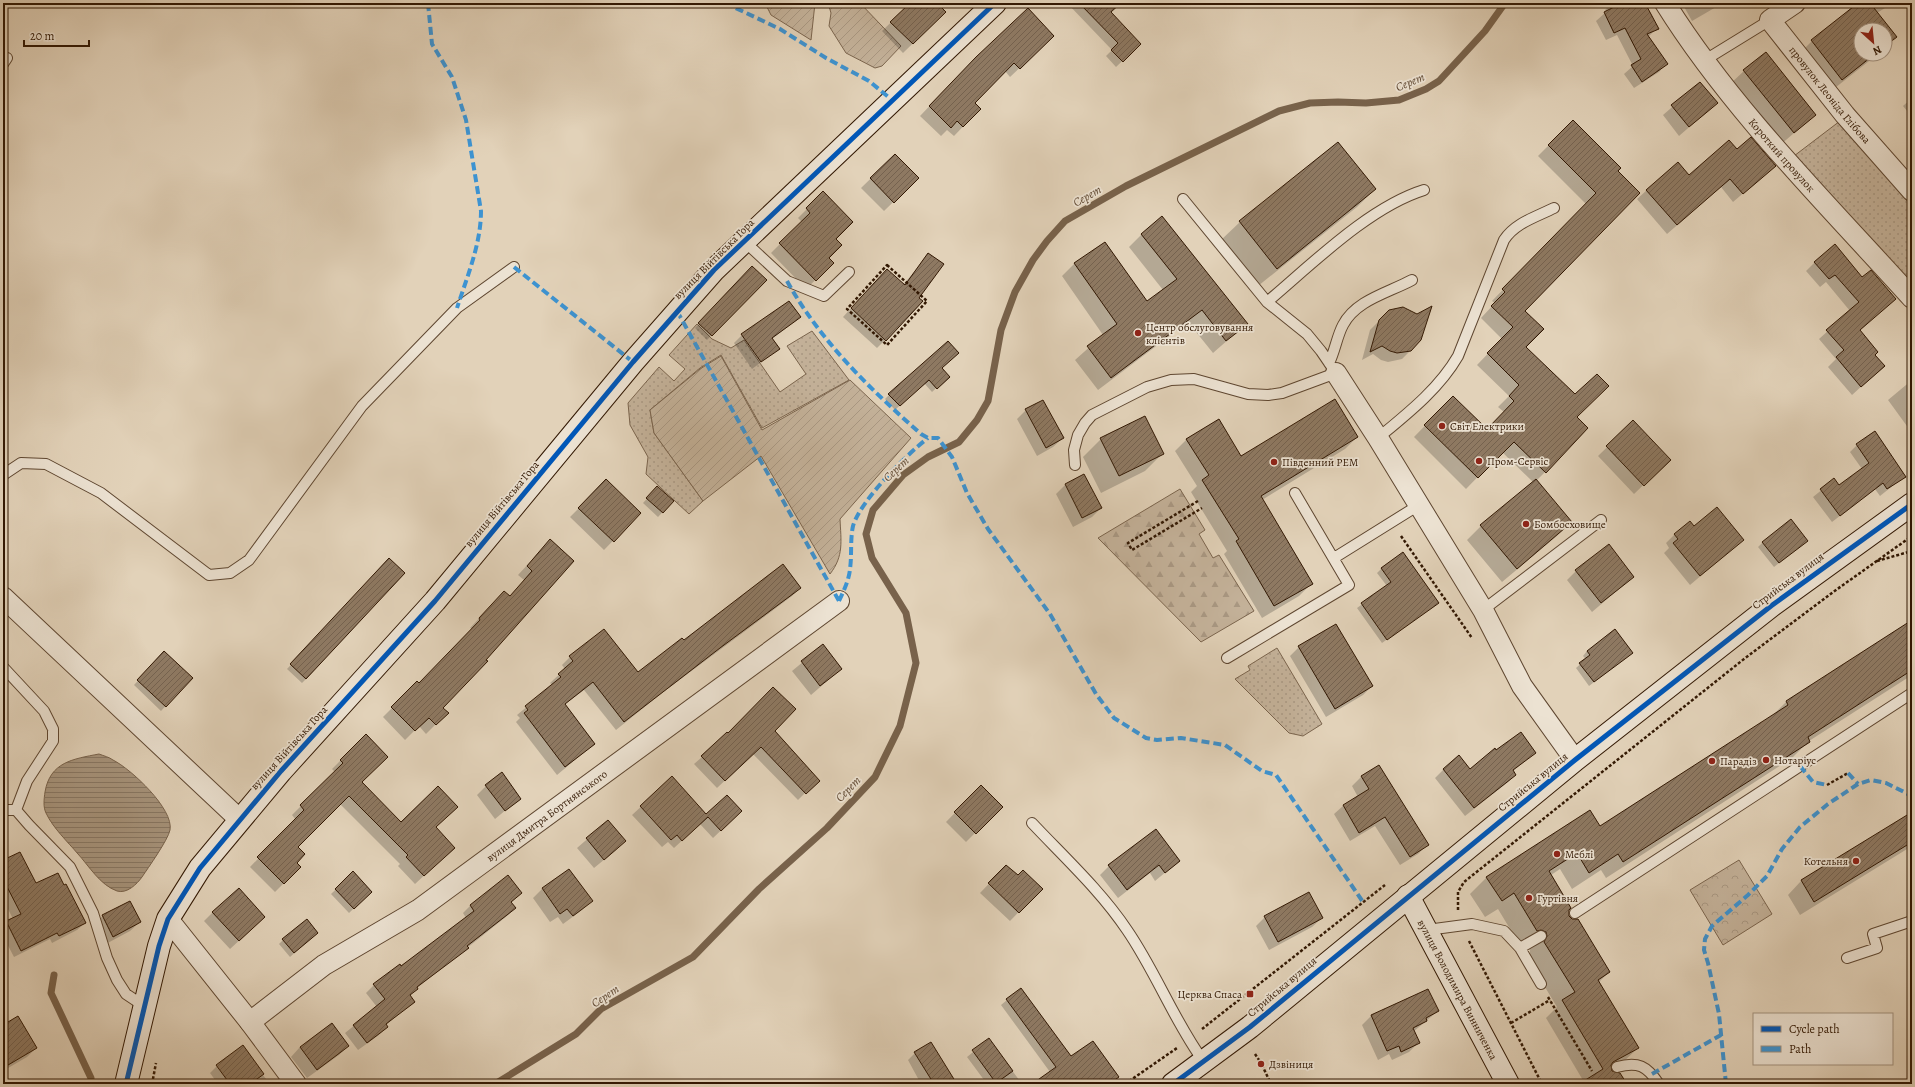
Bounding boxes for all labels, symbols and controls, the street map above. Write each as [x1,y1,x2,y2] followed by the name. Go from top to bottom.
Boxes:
[24,22,89,48] scale bar
[1853,22,1893,62] north arrow
[30,28,54,44] text: 20 m
[1870,42,1884,59] text: N
[1786,43,1875,147] street label: провулок Леоніда Глібова
[1393,69,1427,95] water label: Серет
[1745,115,1819,196] street label: Короткий провулок
[1070,181,1104,210] water label: Серет
[670,215,758,303] street label: вулиця Війтівська Гора
[1146,320,1253,348] place label: Центр обслуговування клієнтів
[1133,328,1143,338] marker: Центр обслуговування клієнтів
[1450,419,1524,434] place label: Світ Електрики
[1437,421,1447,431] marker: Світ Електрики
[880,453,913,485] water label: Серет
[1487,454,1549,469] place label: Пром-Сервіс
[1282,455,1358,470] place label: Південний РЕМ
[1474,456,1484,466] marker: Пром-Сервіс
[461,457,543,550] street label: вулиця Війтівська Гора
[1269,457,1279,467] marker: Південний РЕМ
[1534,517,1606,532] place label: Бомбосховище
[1521,519,1531,529] marker: Бомбосховище
[1749,549,1827,613] street label: Стрийська вулиця
[247,702,331,793] street label: вулиця Війтівська Гора
[1495,749,1571,815] street label: Стрийська вулиця
[1774,753,1816,768] place label: Нотаріус
[1720,754,1757,769] place label: Парадіз
[1761,755,1771,765] marker: Нотаріус
[1707,756,1717,766] marker: Парадіз
[483,766,611,865] street label: вулиця Дмитра Бортнянського
[832,772,864,805] water label: Серет
[1565,847,1593,862] place label: Меблі
[1552,849,1562,859] marker: Меблі
[1804,854,1848,869] place label: Котельня
[1851,856,1861,866] marker: Котельня
[1537,891,1578,906] place label: Гуртівня
[1524,893,1534,903] marker: Гуртівня
[1414,917,1502,1063] street label: вулиця Володимира Винниченка
[1244,954,1320,1020] street label: Стрийська вулиця
[588,981,622,1011] water label: Серет
[1177,987,1243,1002] place label: Церква Спаса
[1245,989,1255,999] marker: Церква Спаса
[1753,1013,1893,1065] legend
[1789,1021,1840,1037] text: Cycle path
[1789,1041,1812,1057] text: Path
[1269,1057,1313,1072] place label: Дзвіниця
[1256,1059,1266,1069] marker: Дзвіниця

